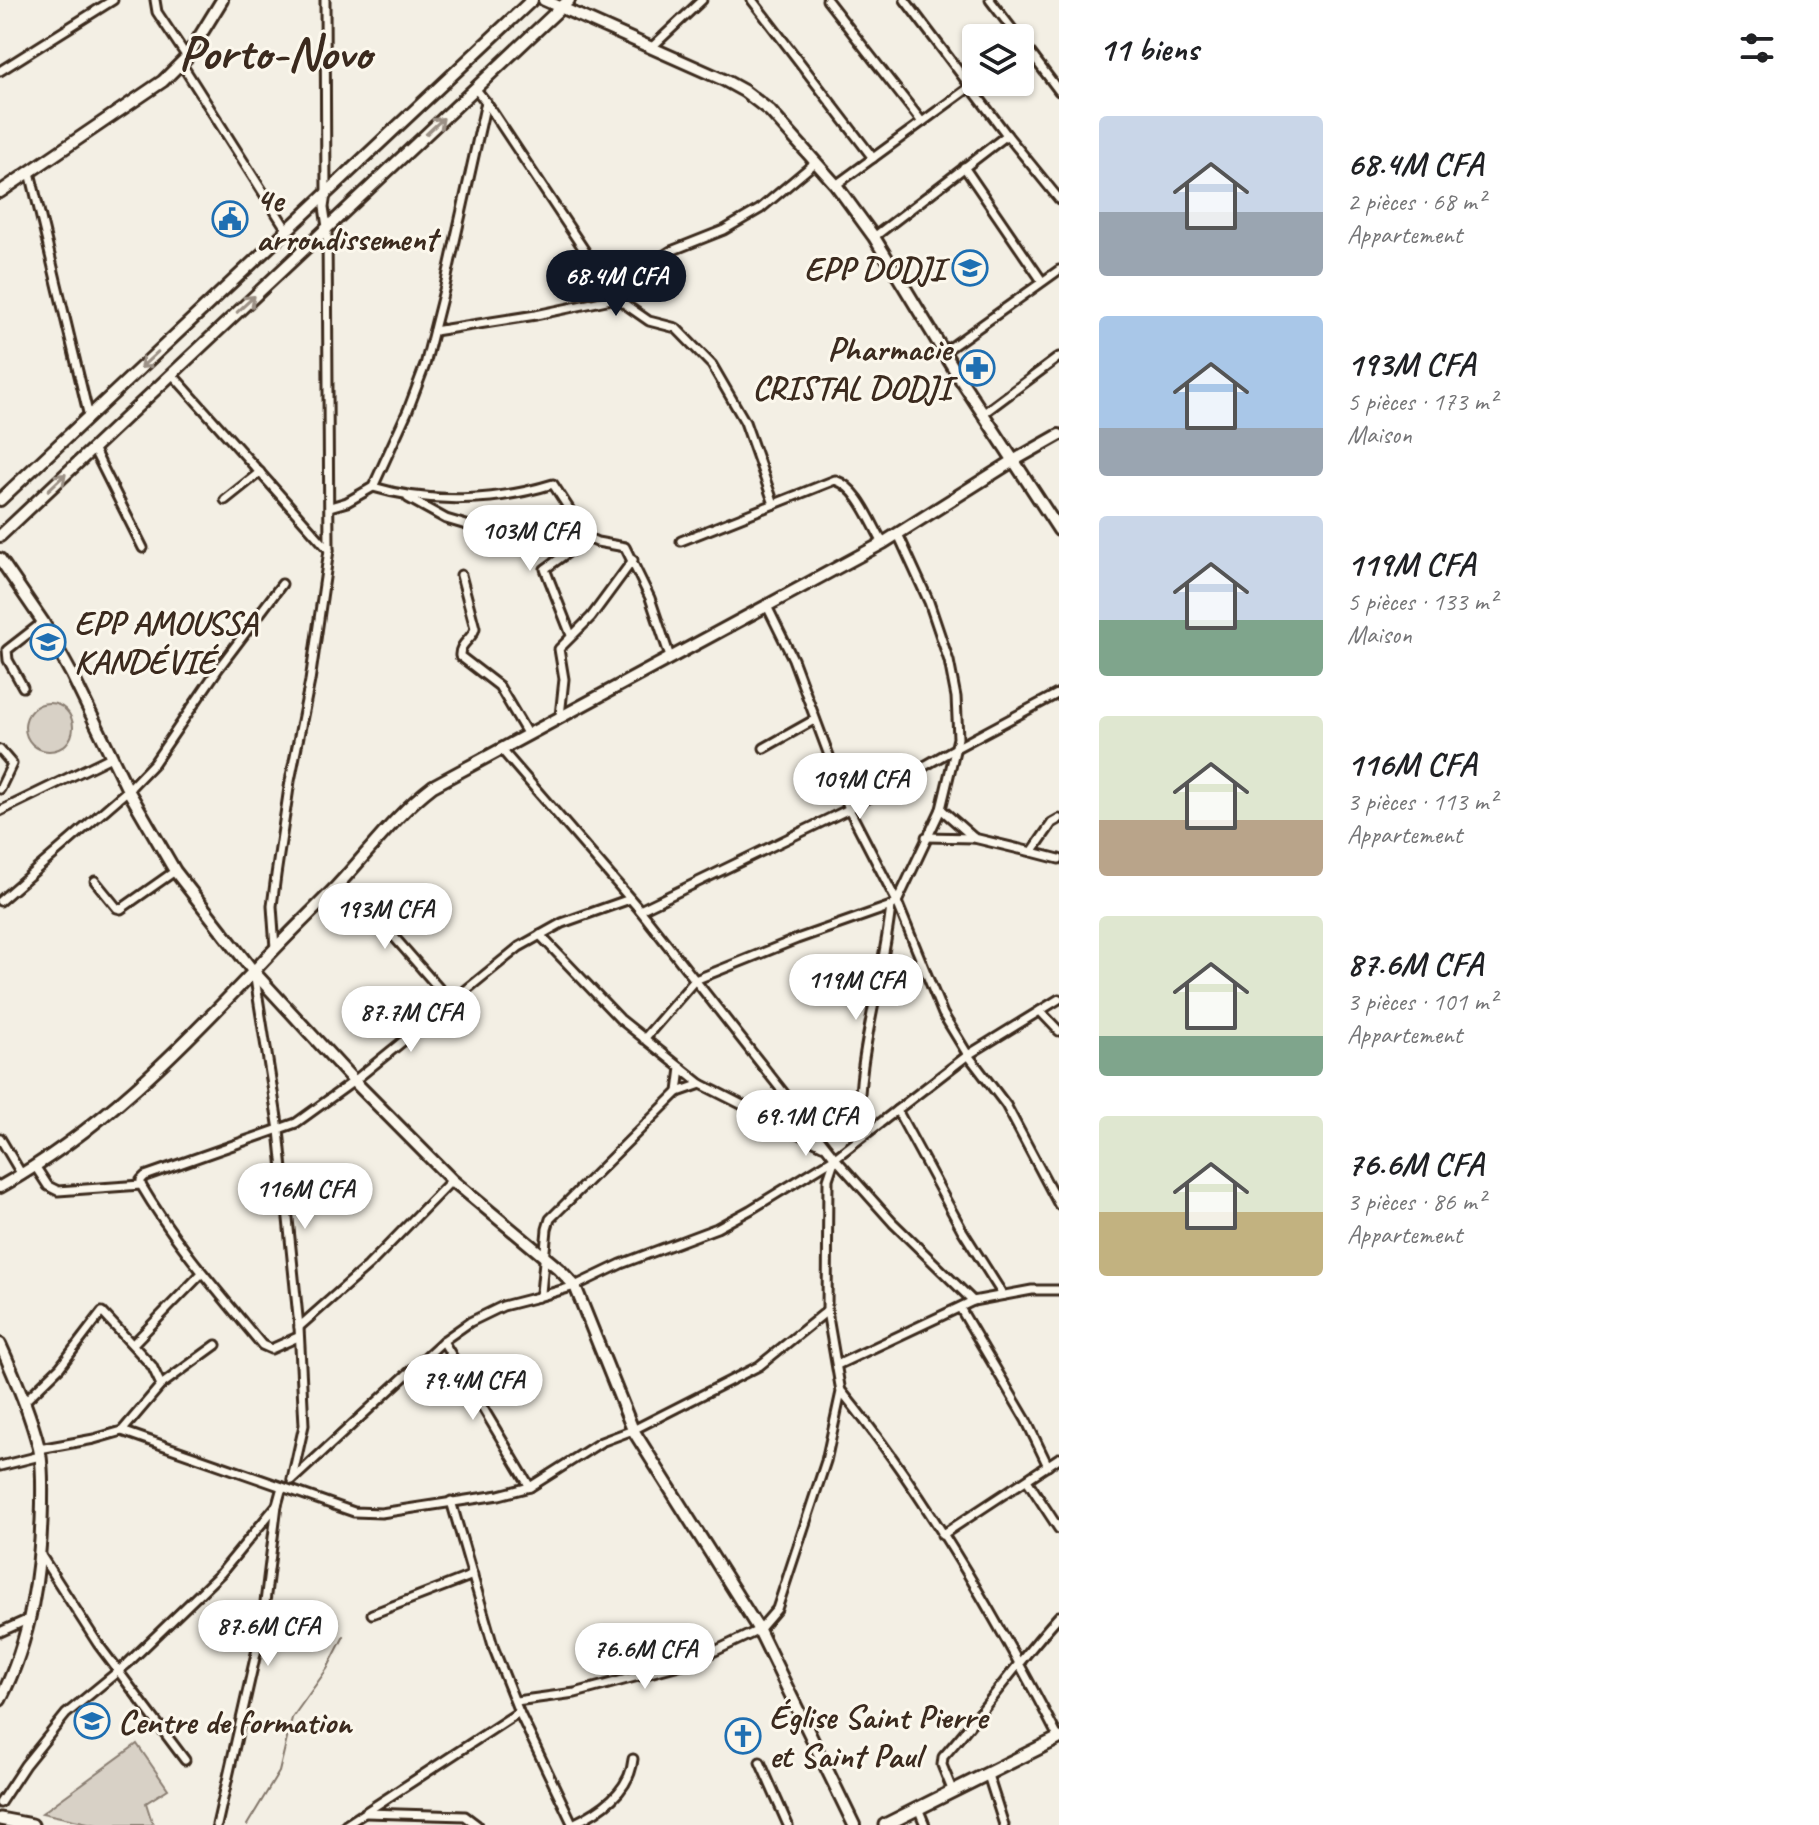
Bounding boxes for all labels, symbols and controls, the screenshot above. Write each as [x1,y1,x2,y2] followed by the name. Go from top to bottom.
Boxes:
[179,21,376,84] district label: Porto-Novo
[962,24,1034,96] map controls
[962,24,1034,96] button: layers
[1735,26,1779,70] icon: filters
[1099,27,1198,70] text: 11 biens
[425,116,445,135] one-way arrow
[1347,142,1483,185] text: 68.4M CFA
[1163,148,1259,244] icon: home
[256,178,441,260] place label: 4e arrondissement
[1347,185,1485,218] text: 2 pièces · 68 m²
[211,200,249,238] public building icon: 4e arrondissement
[1347,218,1462,251] text: Appartement
[804,247,951,290] place label: EPP DODJI
[951,249,989,287] school or university icon: EPP DODJI
[524,250,708,318] pin: 68.4M CFA
[564,259,668,292] text: 68.4M CFA
[236,295,255,314] one-way arrow
[752,327,958,409] place label: Pharmacie CRISTAL DODJI
[1347,342,1475,385] text: 193M CFA
[1163,348,1259,444] icon: home
[958,349,996,387] pharmacy icon: Pharmacie CRISTAL DODJI
[139,351,159,369] one-way arrow
[1347,385,1496,418] text: 5 pièces · 173 m²
[1347,418,1412,451] text: Maison
[47,473,67,492] one-way arrow
[447,505,613,573] pin: 103M CFA
[481,514,579,547] text: 103M CFA
[1347,542,1475,585] text: 119M CFA
[1163,548,1259,644] icon: home
[1347,585,1496,618] text: 5 pièces · 133 m²
[74,601,259,683] place label: EPP AMOUSSA KANDÉVIÉ
[1347,618,1412,651] text: Maison
[29,623,67,661] school or university icon: EPP AMOUSSA KANDÉVIÉ
[1347,742,1476,785] text: 116M CFA
[1163,748,1259,844] icon: home
[777,753,943,821] pin: 109M CFA
[811,762,909,795] text: 109M CFA
[1347,785,1496,818] text: 3 pièces · 113 m²
[1347,818,1462,851] text: Appartement
[302,883,468,951] pin: 193M CFA
[336,892,434,925] text: 193M CFA
[1347,942,1482,985] text: 87.6M CFA
[1163,948,1259,1044] icon: home
[773,954,939,1022] pin: 119M CFA
[807,963,905,996] text: 119M CFA
[1347,985,1496,1018] text: 3 pièces · 101 m²
[319,986,503,1054] pin: 87.7M CFA
[360,995,462,1028] text: 87.7M CFA
[1347,1018,1462,1051] text: Appartement
[714,1090,898,1158] pin: 69.1M CFA
[754,1099,858,1132] text: 69.1M CFA
[1347,1142,1483,1185] text: 76.6M CFA
[1163,1148,1259,1244] icon: home
[222,1163,388,1231] pin: 116M CFA
[256,1172,354,1205] text: 116M CFA
[1347,1185,1485,1218] text: 3 pièces · 86 m²
[1347,1218,1462,1251] text: Appartement
[381,1354,565,1422] pin: 79.4M CFA
[422,1363,524,1396] text: 79.4M CFA
[176,1600,360,1668] pin: 87.6M CFA
[216,1609,320,1642] text: 87.6M CFA
[553,1623,737,1691] pin: 76.6M CFA
[593,1632,697,1665] text: 76.6M CFA
[769,1695,991,1777] place label: Église Saint Pierre et Saint Paul
[118,1700,354,1743] place label: Centre de formation
[73,1702,111,1740] school or university icon: Centre de formation
[724,1717,762,1755] church icon: Église Saint Pierre et Saint Paul

